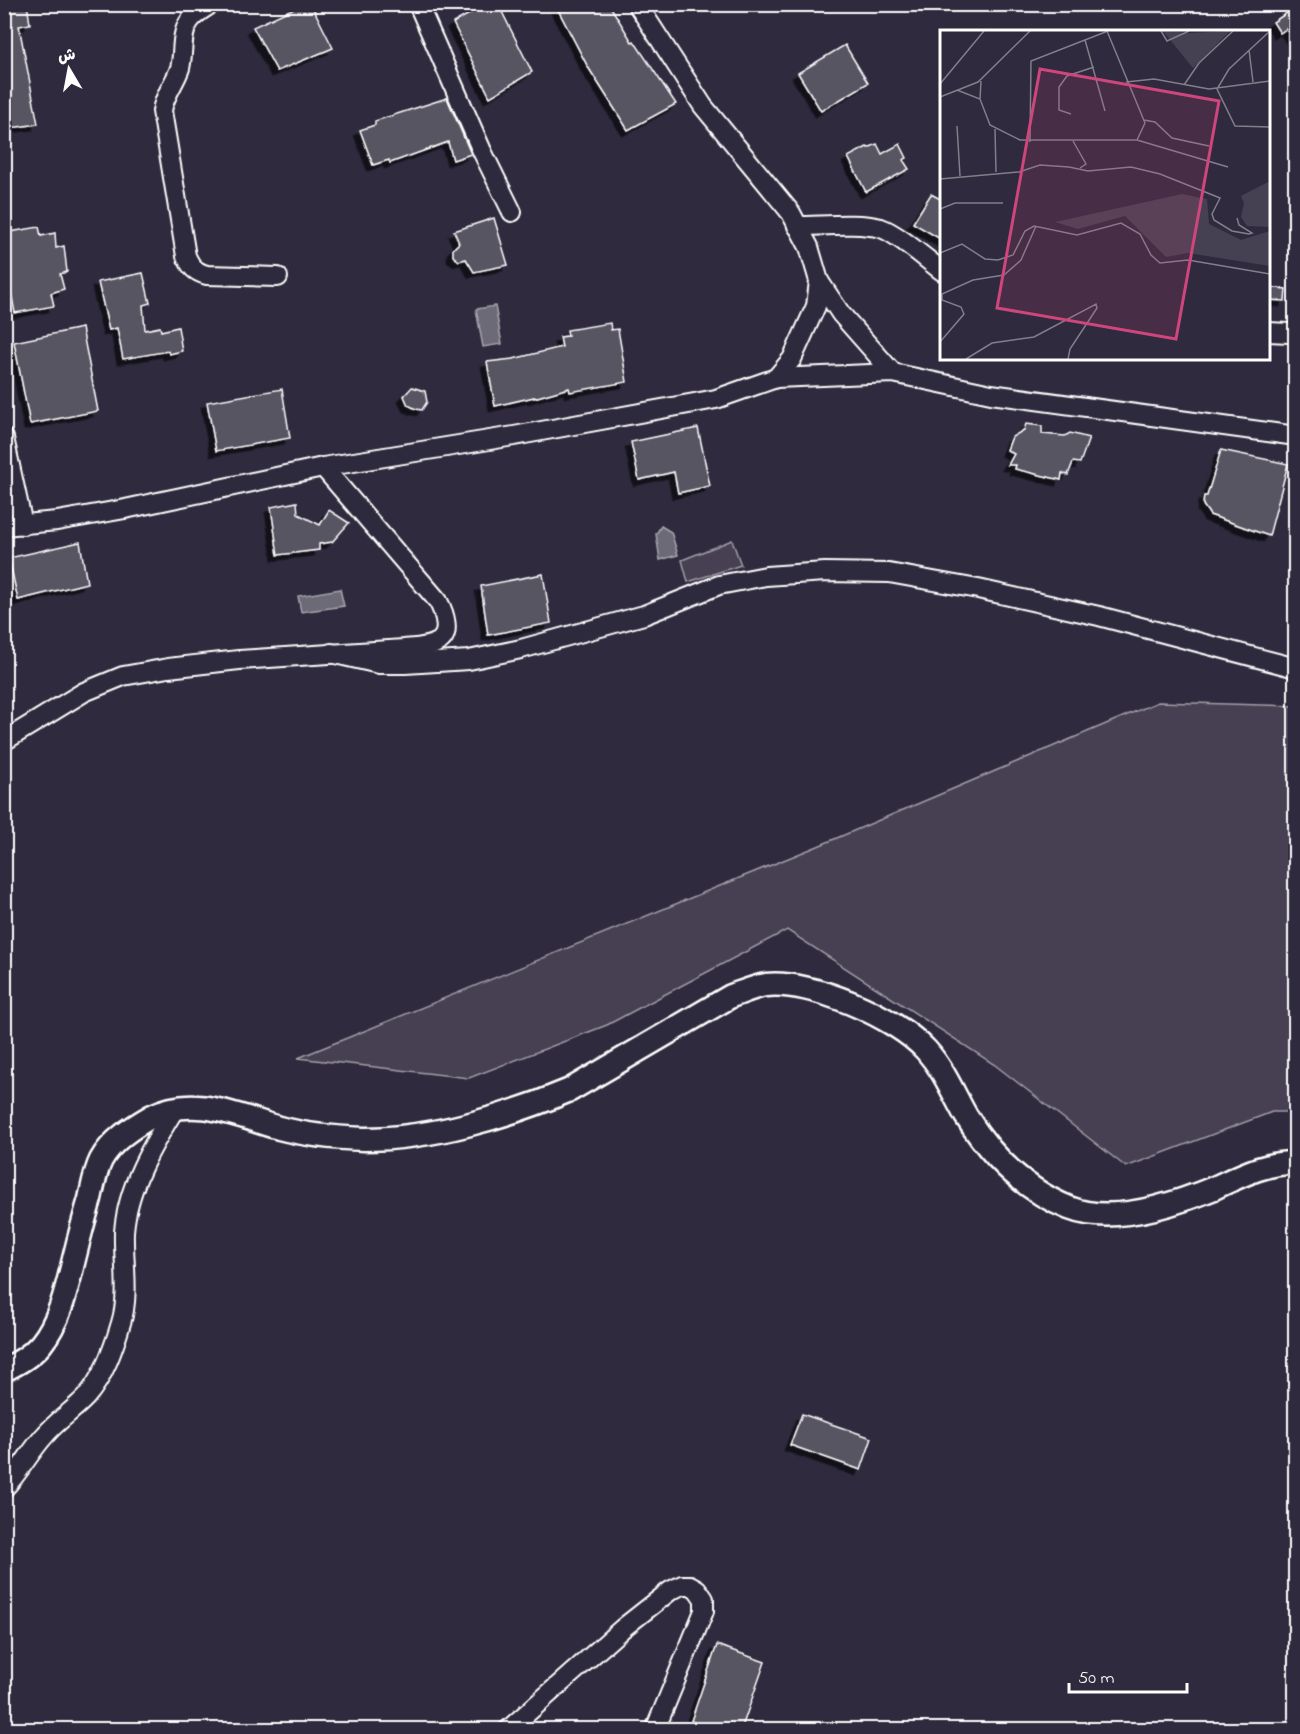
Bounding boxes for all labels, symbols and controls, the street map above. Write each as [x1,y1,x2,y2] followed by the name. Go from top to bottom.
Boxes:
[940,30,1270,360] inset map
[39,39,99,99] north arrow
[56,43,77,70] text: ش
[1069,1656,1188,1694] scale bar
[1078,1666,1115,1692] text: 50 m

